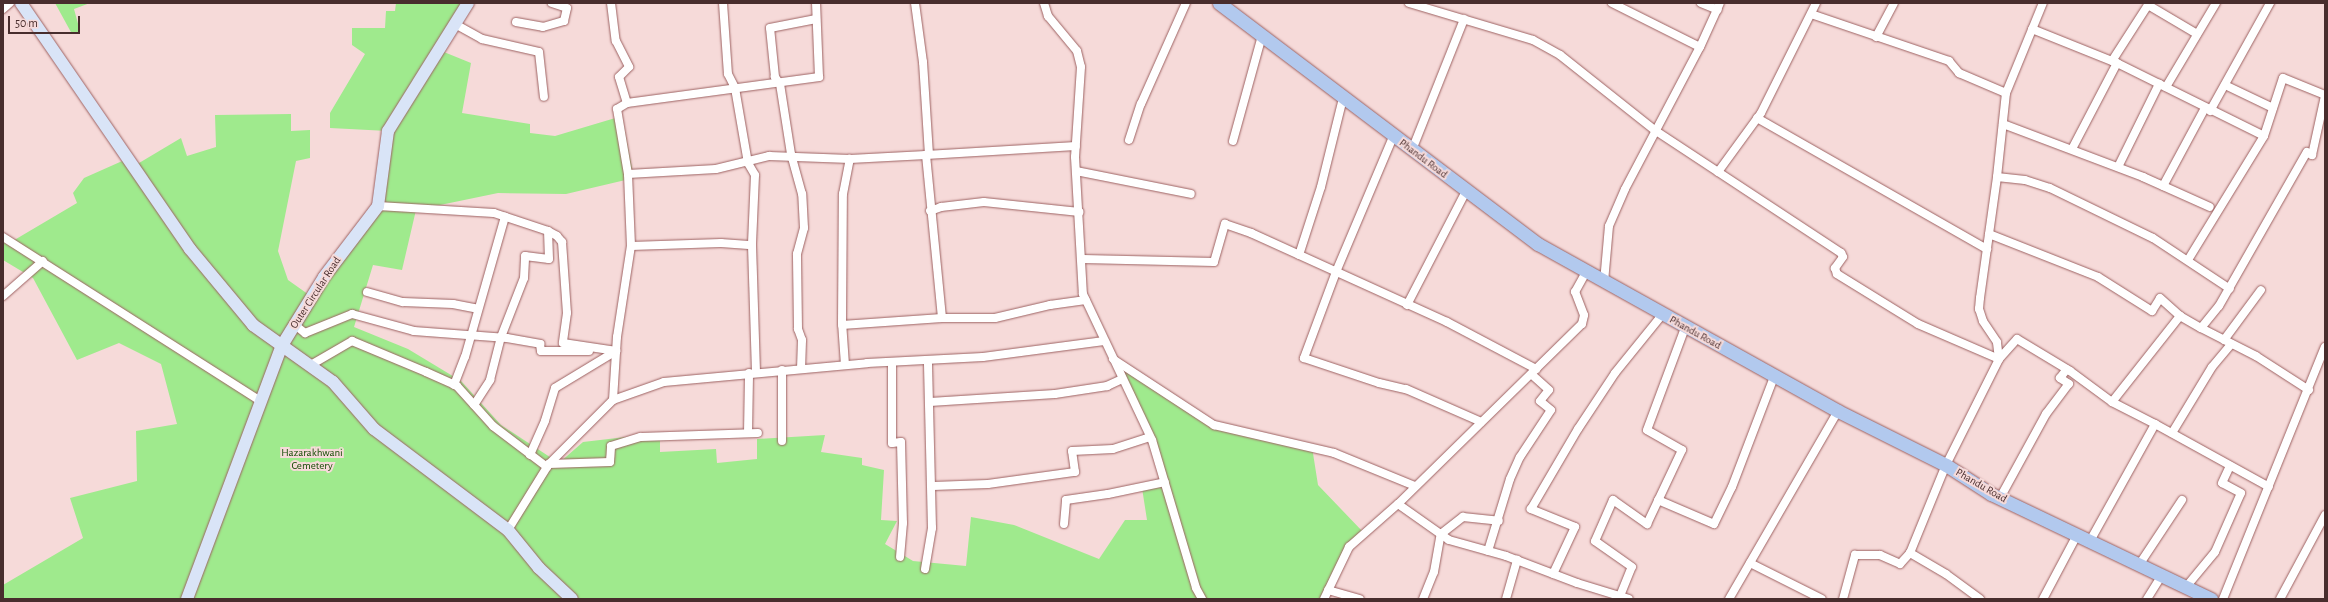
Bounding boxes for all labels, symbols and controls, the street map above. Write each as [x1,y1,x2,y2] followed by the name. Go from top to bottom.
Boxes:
[10,8,82,34] scale bar
[15,17,38,29] text: 50 m
[1396,137,1450,181] street label: Phandu Road
[288,255,344,331] street label: Outer Circular Road
[1667,313,1723,353] street label: Phandu Road
[281,447,343,473] park label: Hazarakhwani Cemetery
[1953,466,2009,506] street label: Phandu Road

